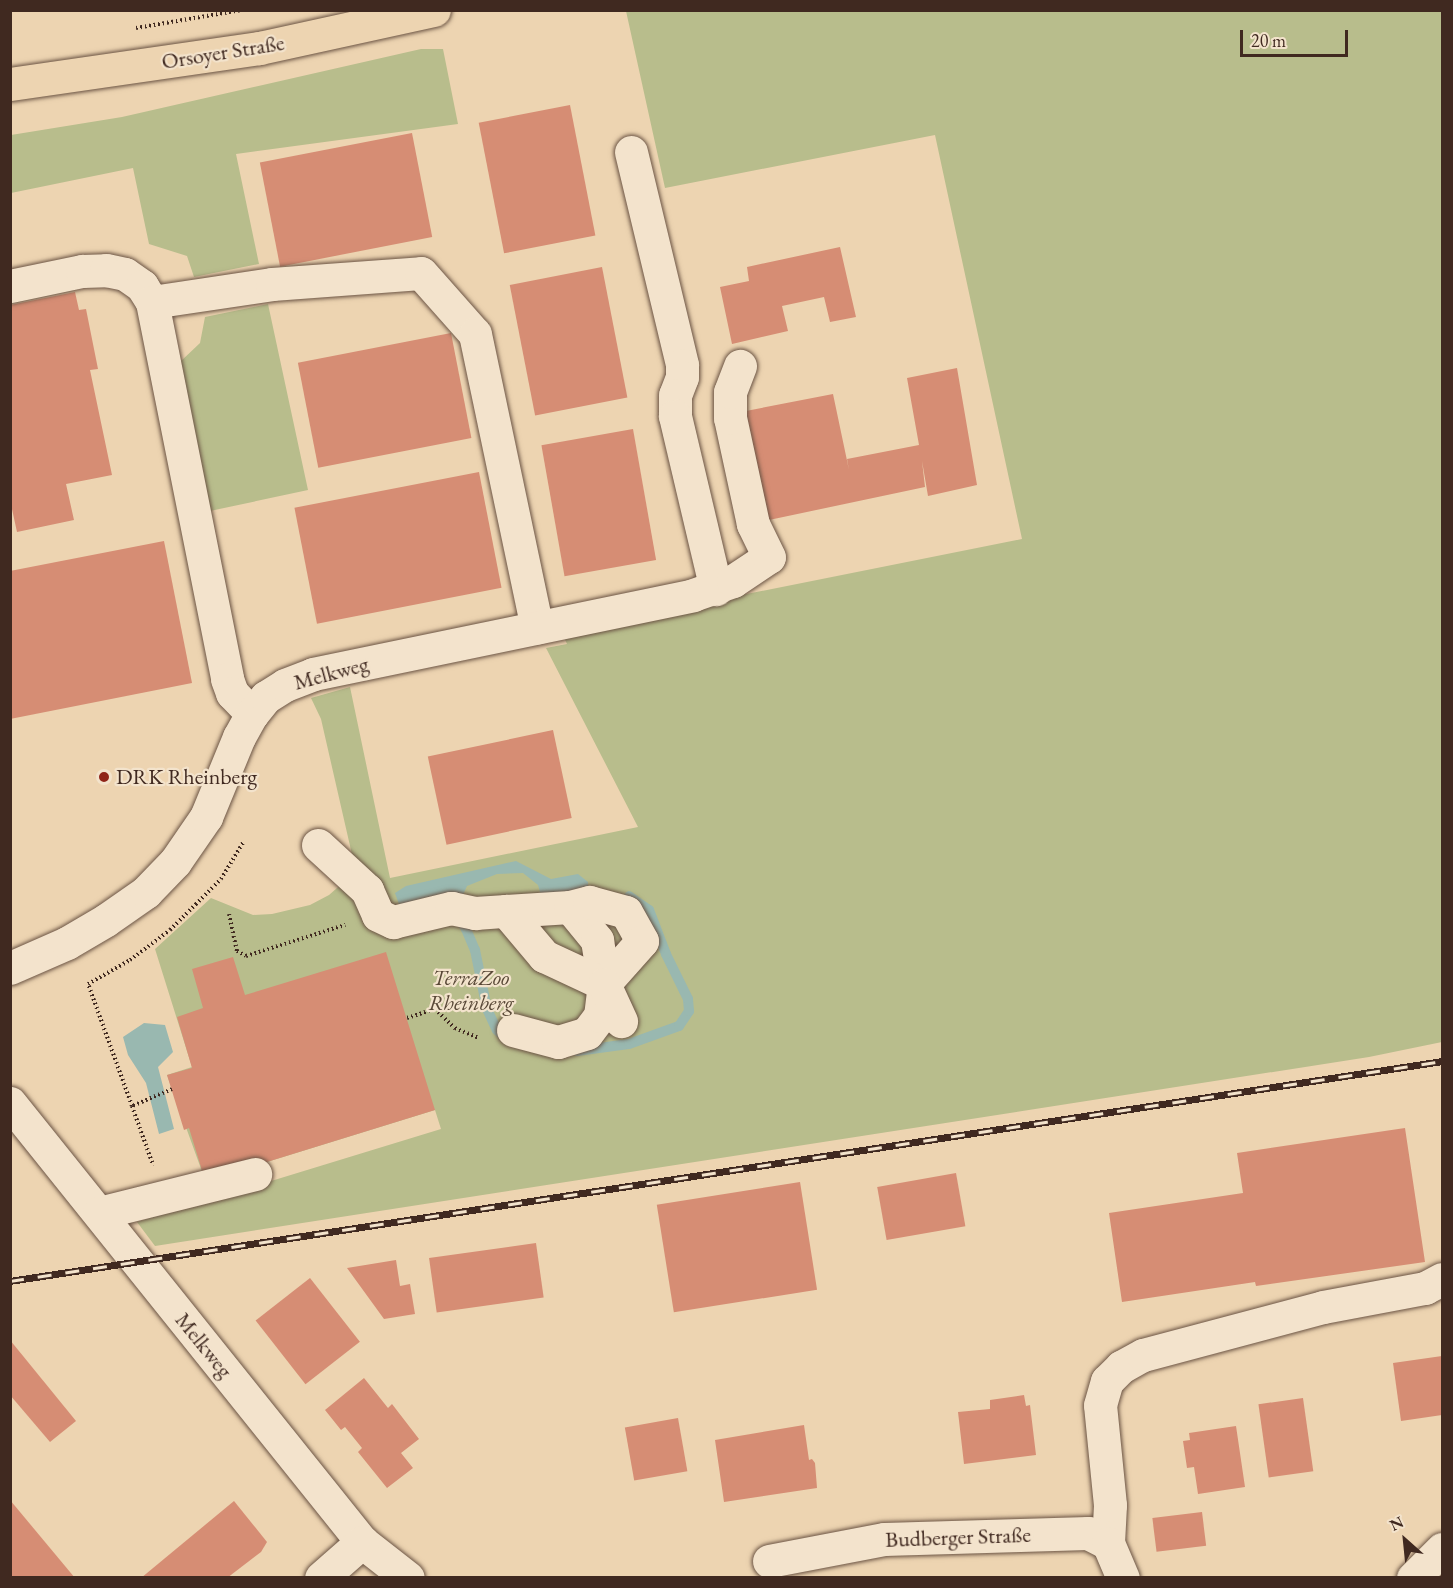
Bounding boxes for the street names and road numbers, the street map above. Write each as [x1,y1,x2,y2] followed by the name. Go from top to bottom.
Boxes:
[160,29,286,75] street label: Orsoyer Straße
[291,650,371,696] street label: Melkweg
[170,1307,238,1383] street label: Melkweg
[885,1521,1031,1553] street label: Budberger Straße

